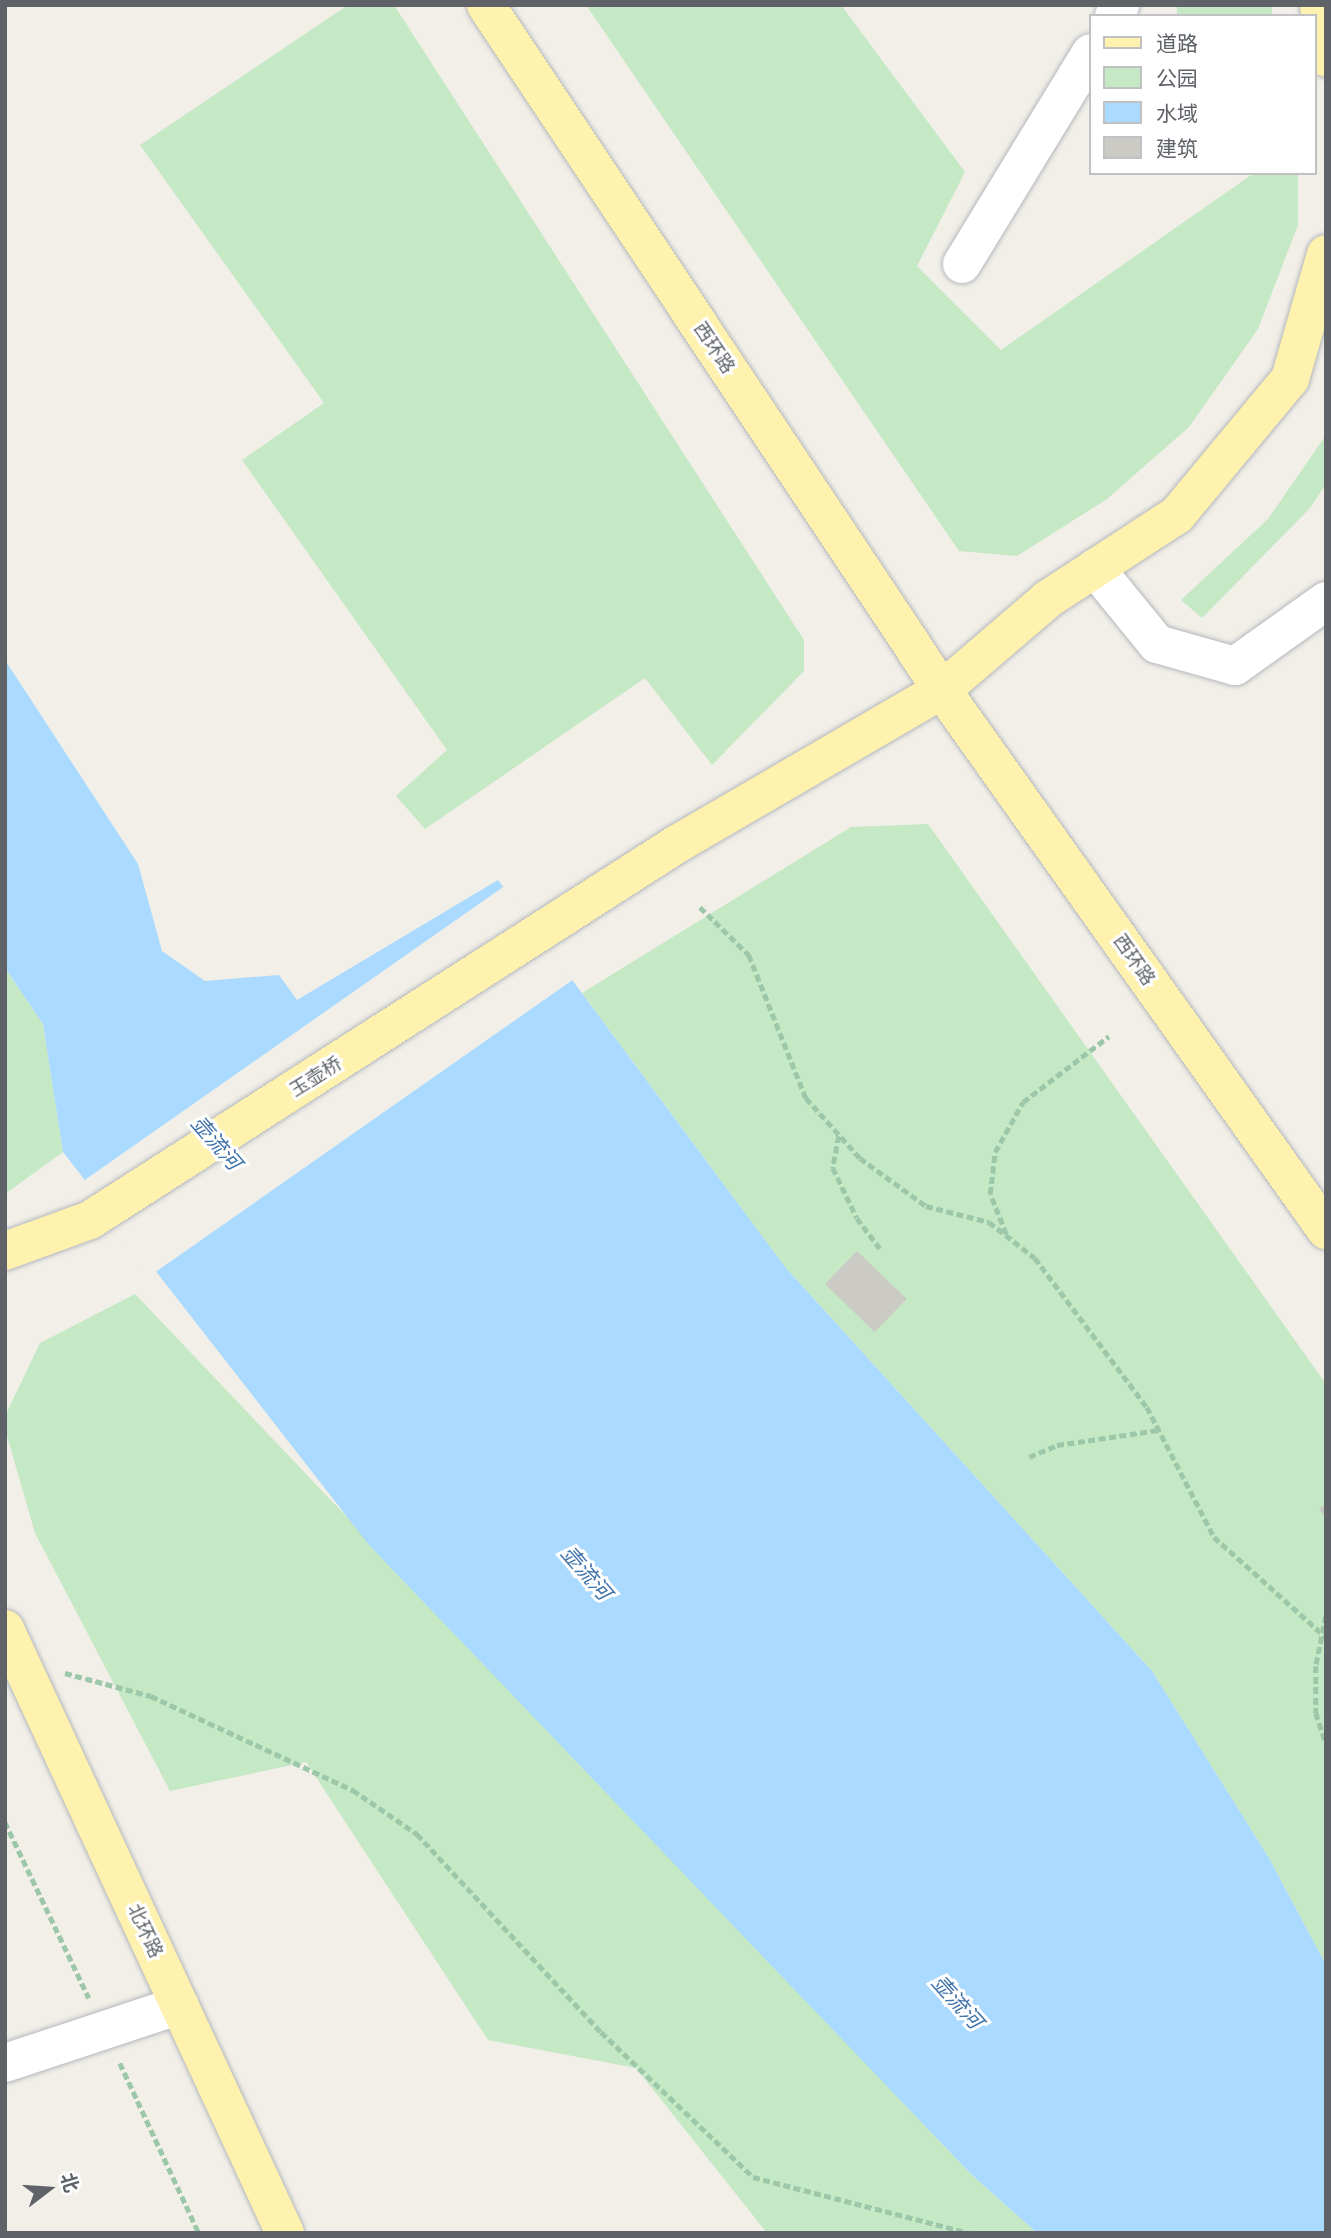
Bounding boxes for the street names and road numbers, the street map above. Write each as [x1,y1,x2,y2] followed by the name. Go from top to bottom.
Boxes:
[689,318,739,378] street label: 西环路
[1108,930,1160,990] street label: 西环路
[286,1052,346,1102] street label: 玉壶桥
[123,1900,167,1962] street label: 北环路

